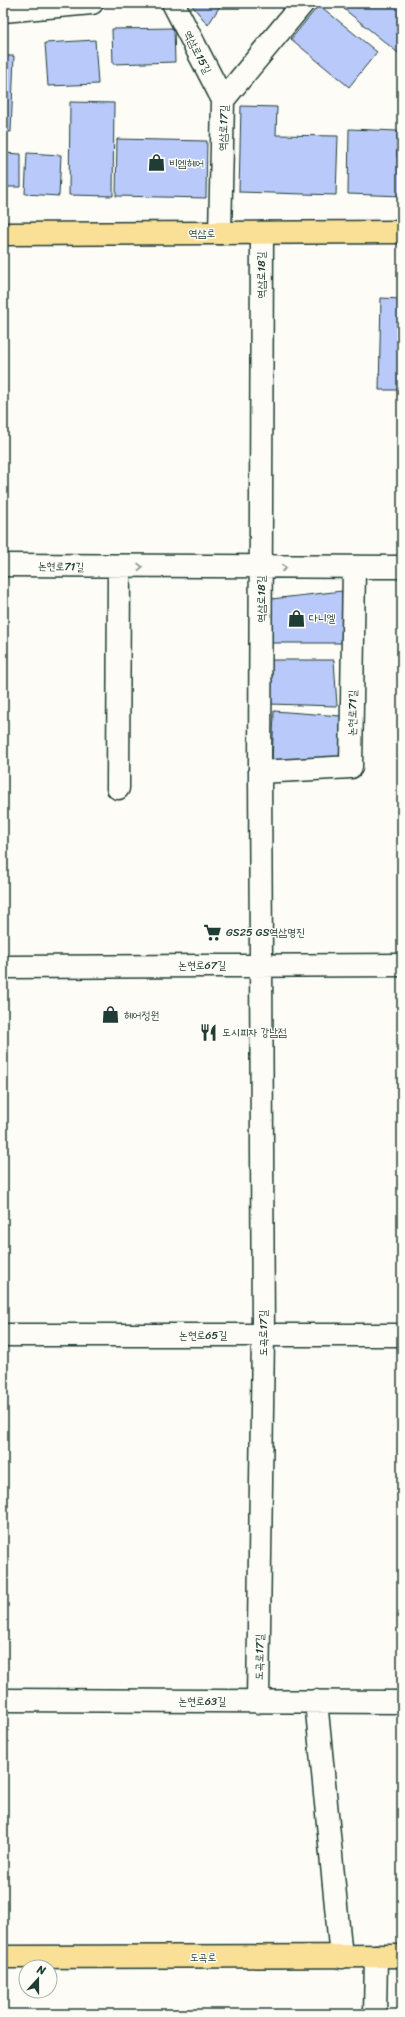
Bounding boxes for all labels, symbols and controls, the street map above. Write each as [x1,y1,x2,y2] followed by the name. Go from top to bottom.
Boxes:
[178,27,217,78] street label: 역삼로15길
[213,104,234,152] street label: 역삼로17길
[146,153,166,173] shop icon: 비엠헤어
[169,154,204,173] place label: 비엠헤어
[189,224,215,243] street label: 역삼로
[252,251,271,298] street label: 역삼로18길
[38,557,85,576] street label: 논현로71길
[137,563,143,571] one-way arrow
[281,564,287,572] one-way arrow
[252,575,271,622] street label: 역삼로18길
[286,608,306,628] shop icon: 다니엘
[309,609,336,628] place label: 다니엘
[343,689,362,736] street label: 논현로71길
[203,922,223,942] supermarket icon: GS25 GS역삼명진
[226,923,305,942] place label: GS25 GS역삼명진
[178,956,226,975] street label: 논현로67길
[101,1005,121,1025] shop icon: 헤어정원
[124,1006,160,1025] place label: 헤어정원
[199,1022,219,1042] restaurant icon: 도시피자 강남점
[222,1023,287,1042] place label: 도시피자 강남점
[254,1310,273,1356] street label: 도곡로17길
[179,1326,227,1345] street label: 논현로65길
[250,1633,269,1680] street label: 도곡로17길
[178,1692,226,1711] street label: 논현로63길
[190,1948,216,1967] street label: 도곡로
[18,1959,58,1999] north arrow
[34,1960,49,1981] text: N

